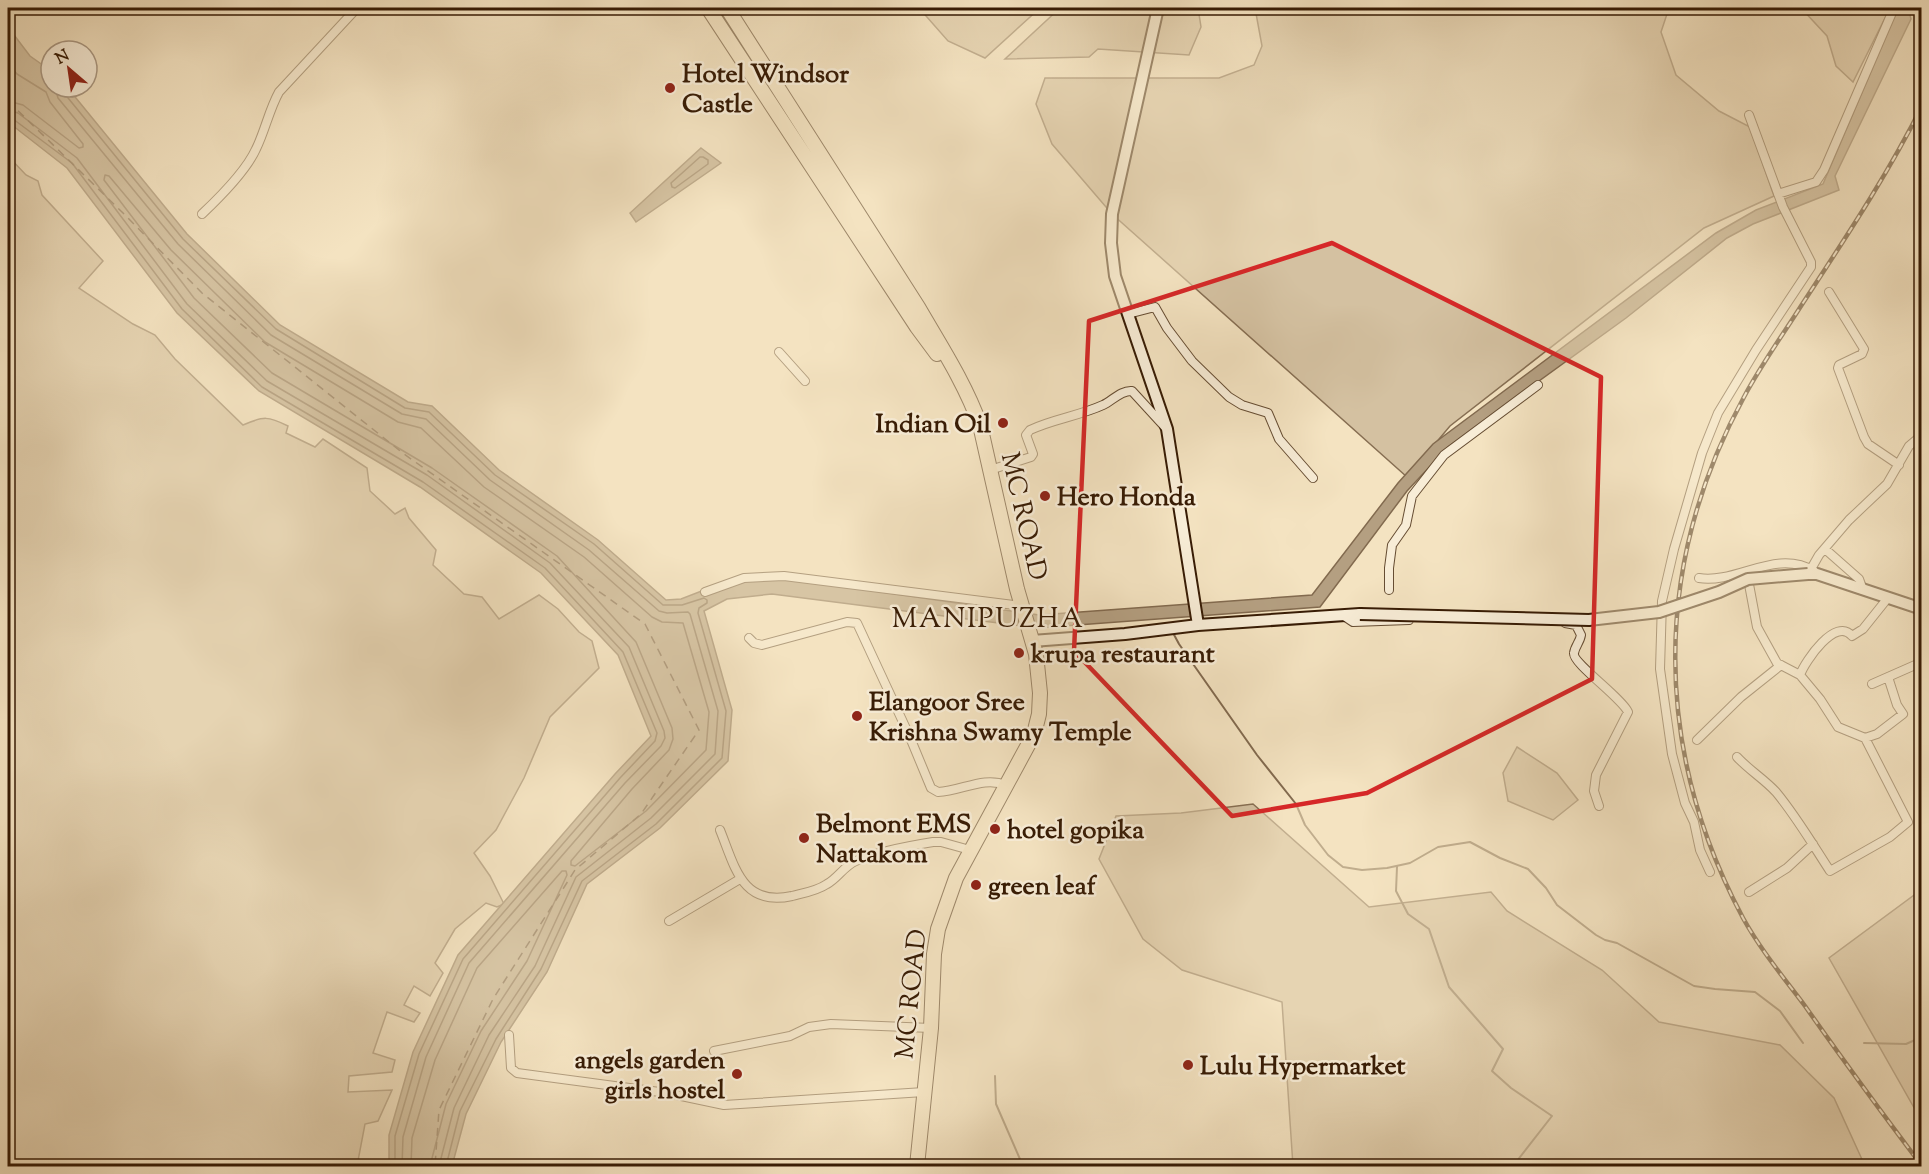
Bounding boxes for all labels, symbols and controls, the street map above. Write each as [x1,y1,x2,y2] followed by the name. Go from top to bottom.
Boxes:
[39,39,99,99] north arrow
[52,45,74,71] text: N
[682,57,849,124] place label: Hotel Windsor Castle
[663,81,677,95] marker: Hotel Windsor Castle
[876,407,992,444] place label: Indian Oil
[996,416,1010,430] marker: Indian Oil
[990,449,1055,584] street label: MC ROAD
[1057,480,1196,517] place label: Hero Honda
[1038,489,1052,503] marker: Hero Honda
[892,600,1084,640] district label: MANIPUZHA
[1030,637,1215,674] place label: krupa restaurant
[1012,646,1026,660] marker: krupa restaurant
[869,685,1132,752] place label: Elangoor Sree Krishna Swamy Temple
[850,709,864,723] marker: Elangoor Sree Krishna Swamy Temple
[816,807,971,874] place label: Belmont EMS Nattakom
[1007,813,1144,850] place label: hotel gopika
[988,822,1002,836] marker: hotel gopika
[797,831,811,845] marker: Belmont EMS Nattakom
[988,869,1098,906] place label: green leaf
[969,878,983,892] marker: green leaf
[887,927,938,1061] street label: MC ROAD
[574,1043,726,1110] place label: angels garden girls hostel
[1200,1049,1405,1086] place label: Lulu Hypermarket
[1181,1058,1195,1072] marker: Lulu Hypermarket
[730,1067,744,1081] marker: angels garden girls hostel

